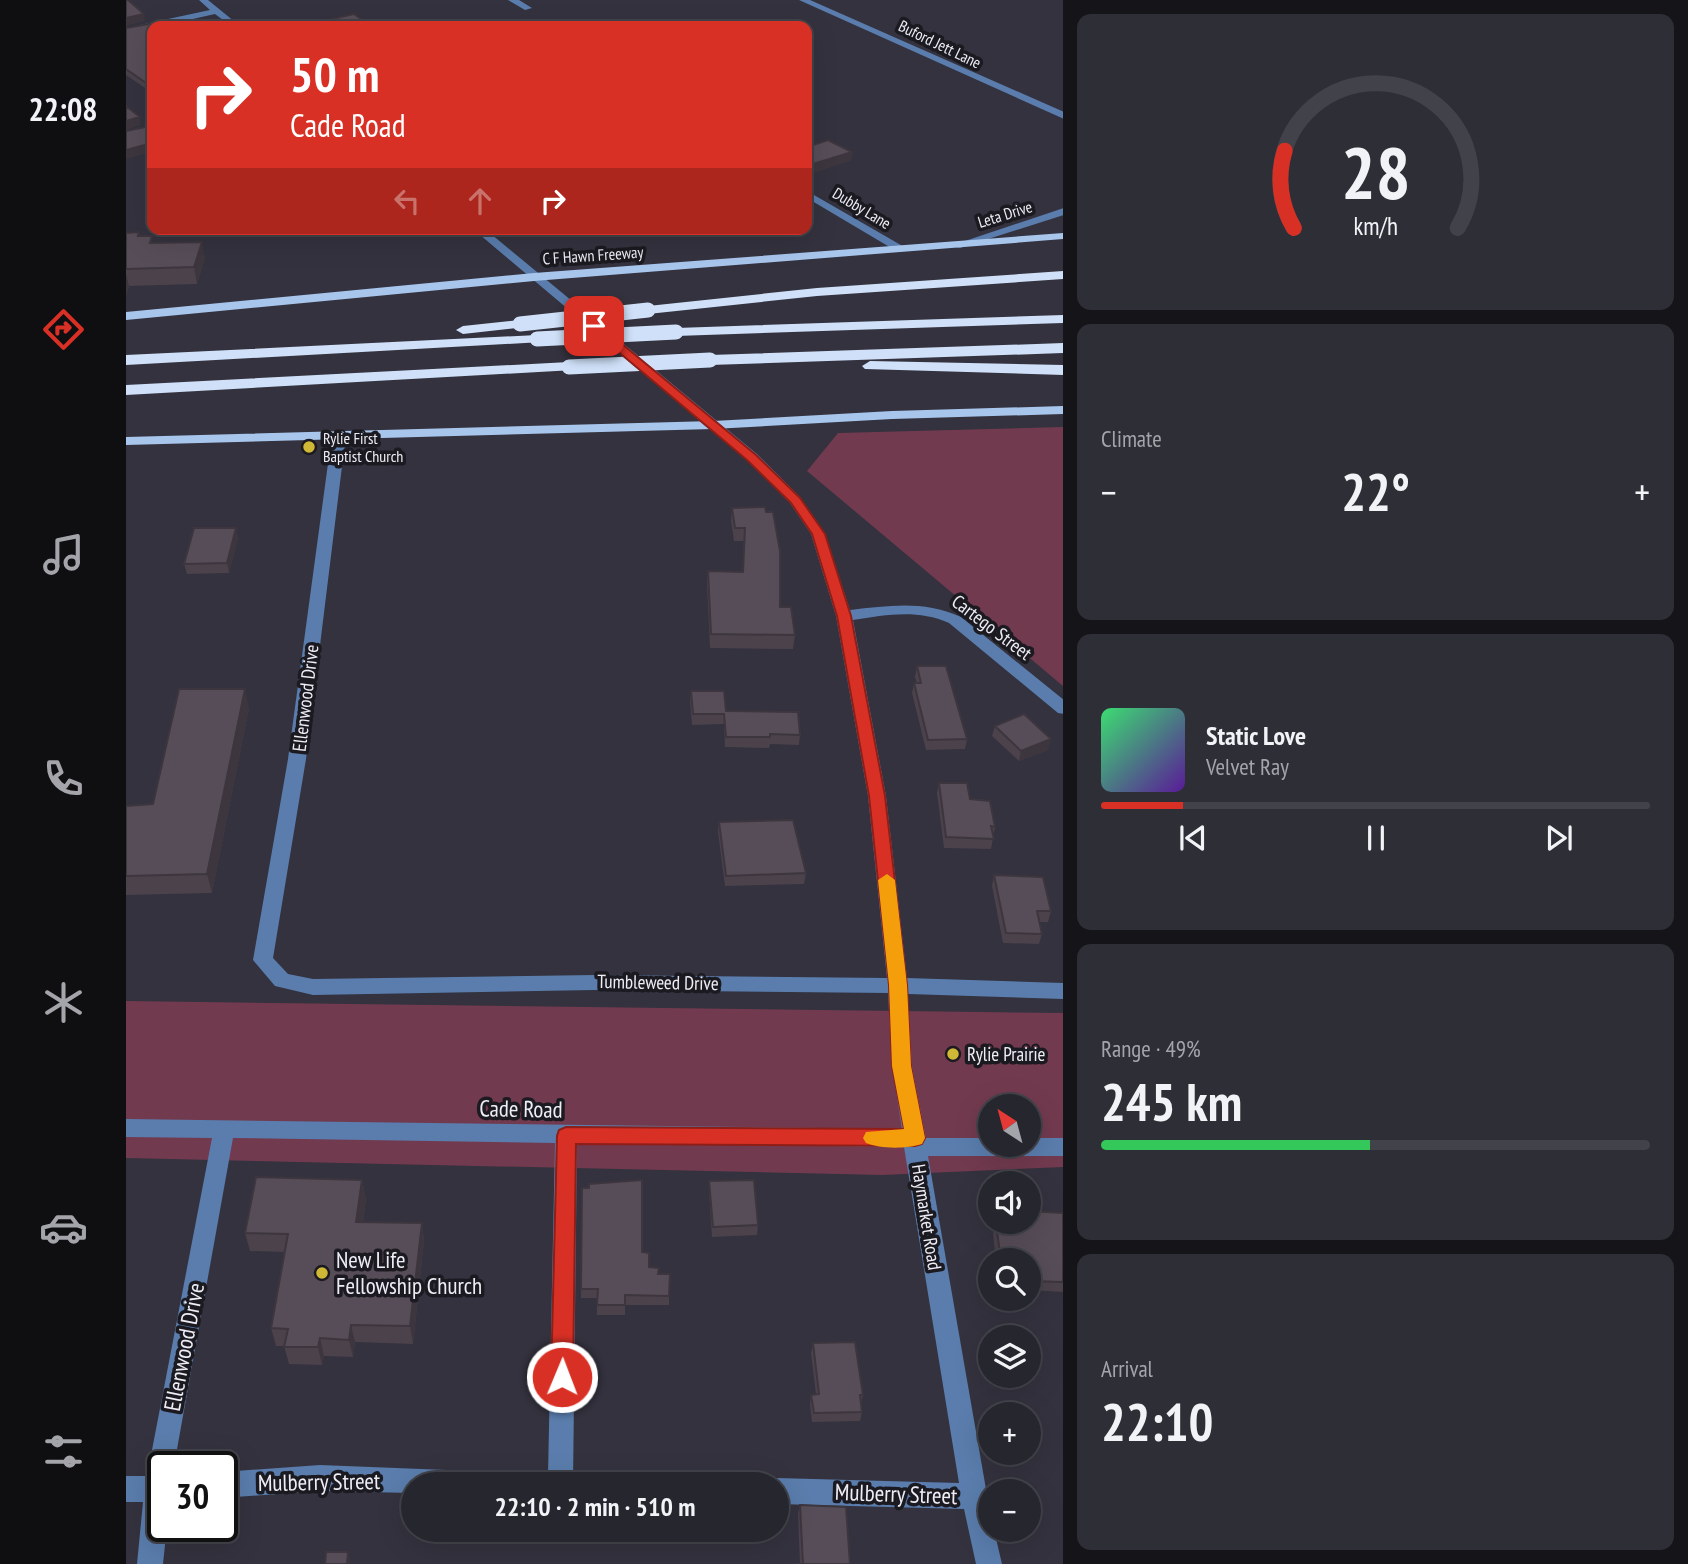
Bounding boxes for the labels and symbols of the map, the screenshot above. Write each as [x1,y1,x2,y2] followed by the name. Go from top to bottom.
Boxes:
[896,15,984,73] street label: Buford Jett Lane
[829,183,895,233] street label: Dubby Lane
[975,196,1035,232] street label: Leta Drive
[542,242,644,268] street label: C F Hawn Freeway
[564,296,624,356] pin
[323,428,403,466] place label: Rylie First Baptist Church
[301,439,317,455] marker: Rylie First Baptist Church
[947,589,1037,665] street label: Cartego Street
[287,643,323,753] street label: Ellenwood Drive
[597,969,719,995] street label: Tumbleweed Drive
[967,1042,1046,1066] place label: Rylie Prairie
[945,1046,961,1062] marker: Rylie Prairie
[479,1093,563,1124] street label: Cade Road
[978,1094,1041,1157] north arrow
[907,1162,947,1272] street label: Haymarket Road
[336,1245,482,1300] place label: New Life Fellowship Church
[314,1265,330,1281] marker: New Life Fellowship Church
[157,1280,210,1414] street label: Ellenwood Drive
[525,1340,599,1414] position arrow
[147,1451,238,1542] speed limit sign: 30
[257,1466,381,1497] street label: Mulberry Street
[834,1477,958,1510] street label: Mulberry Street

